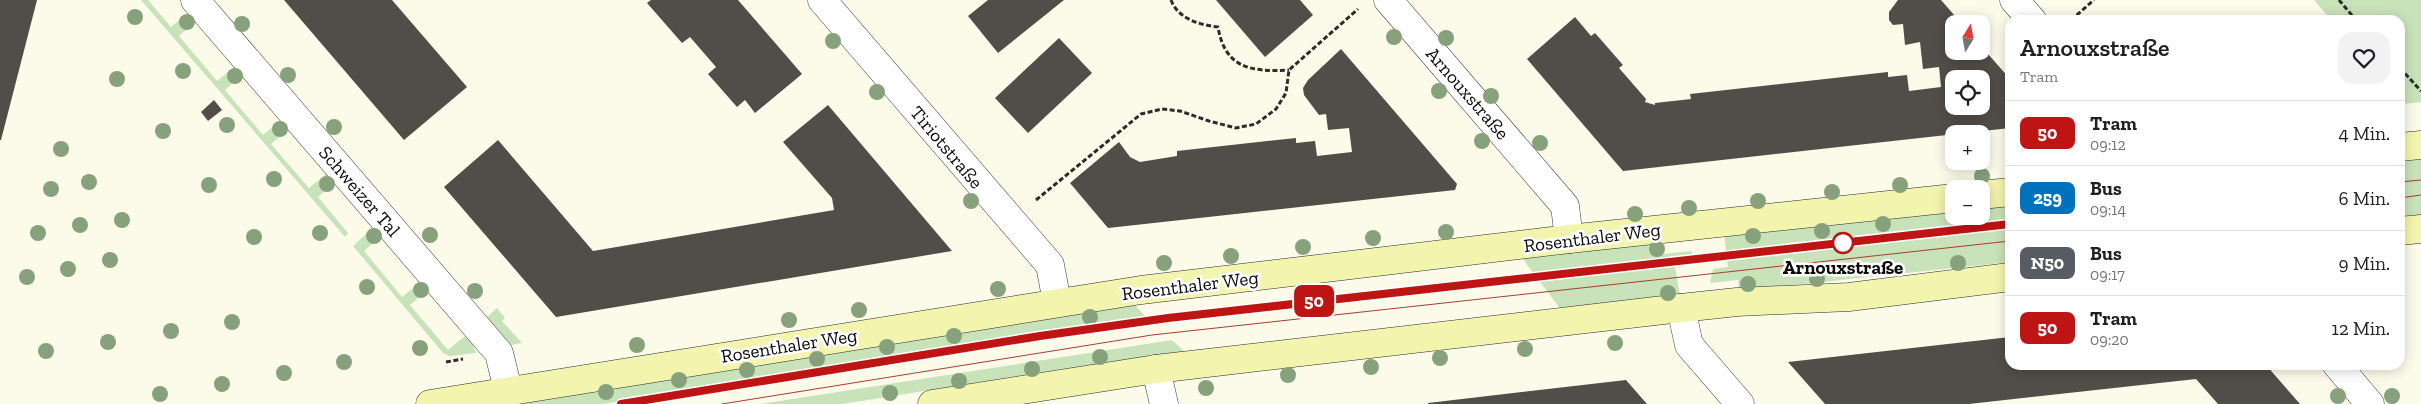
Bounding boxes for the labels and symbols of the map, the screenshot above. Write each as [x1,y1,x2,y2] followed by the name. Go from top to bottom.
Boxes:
[1945,15,1990,60] north arrow
[1421,42,1514,144] street label: Arnouxstraße
[905,101,988,193] street label: Tiriotstraße
[314,141,405,241] street label: Schweizer Tal
[1522,218,1662,257] street label: Rosenthaler Weg
[1832,232,1854,254] marker: Arnouxstraße
[1783,256,1903,279] place label: Arnouxstraße
[1120,266,1260,305] street label: Rosenthaler Weg
[1292,285,1336,317] line badge: 50
[719,323,860,368] street label: Rosenthaler Weg

